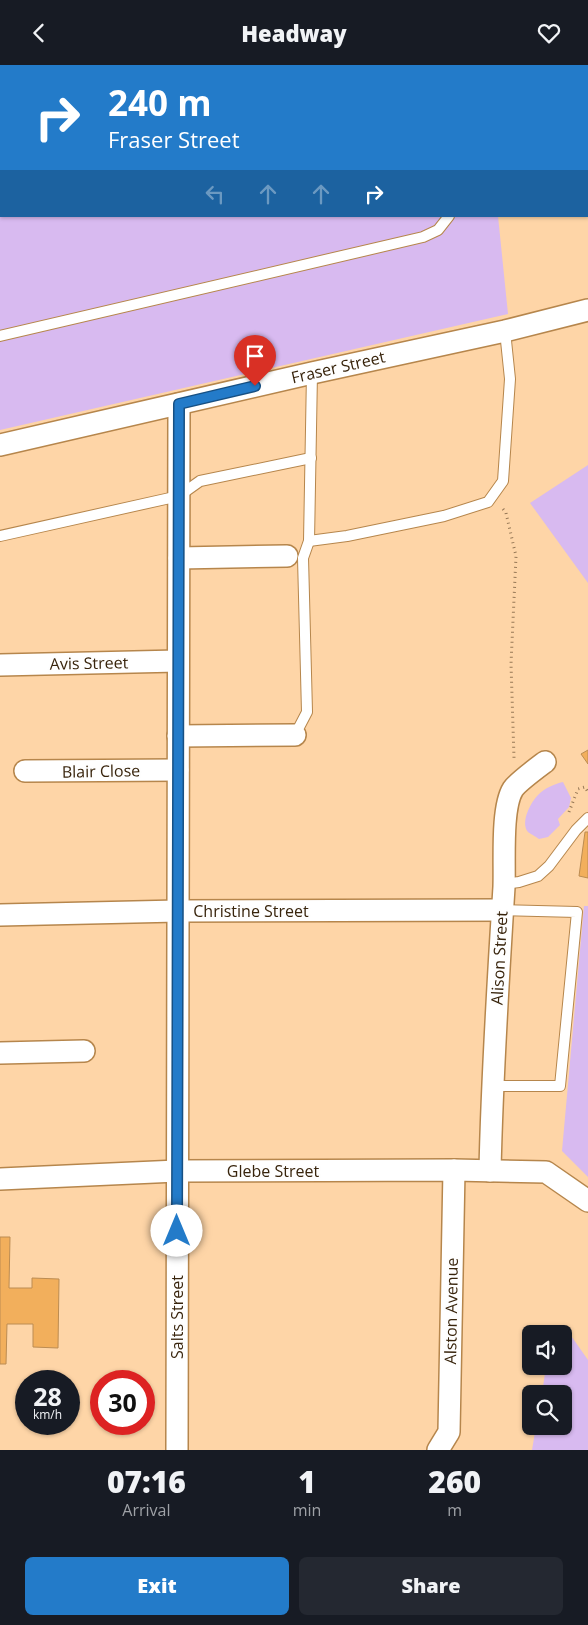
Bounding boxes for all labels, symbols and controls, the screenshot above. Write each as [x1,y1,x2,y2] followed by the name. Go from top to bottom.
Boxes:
[241,18,347,48] text: Headway
[25,19,53,47] icon: back
[535,19,563,47] icon: heart
[108,79,212,126] text: 240 m
[25,85,90,150] icon: right
[108,124,240,154] text: Fraser Street
[201,180,229,208] icon: left
[254,180,282,208] icon: ahead
[307,180,335,208] icon: ahead
[360,180,388,208] icon: right
[234,335,276,386] pin
[241,342,269,370] icon: arrive
[289,345,387,388] street label: Fraser Street
[50,651,129,675] street label: Avis Street
[62,759,140,783] street label: Blair Close
[193,900,309,922] street label: Christine Street
[486,910,512,1006] street label: Alison Street
[227,1160,319,1182] street label: Glebe Street
[150,1204,202,1256] position arrow
[439,1257,463,1365] street label: Alston Avenue
[166,1275,188,1359] street label: Salts Street
[522,1325,572,1435] map controls
[522,1325,572,1375] button: sound
[90,1370,155,1435] speed limit sign: 30
[33,1379,62,1413] text: 28
[522,1385,572,1435] button: search
[33,1406,62,1423] text: km/h
[107,1461,186,1502] text: 07:16
[298,1461,316,1502] text: 1
[428,1461,481,1502] text: 260
[122,1499,170,1521] text: Arrival
[293,1499,321,1521] text: min
[447,1499,462,1521] text: m
[25,1557,289,1615] button: Exit
[299,1557,563,1615] button: Share

